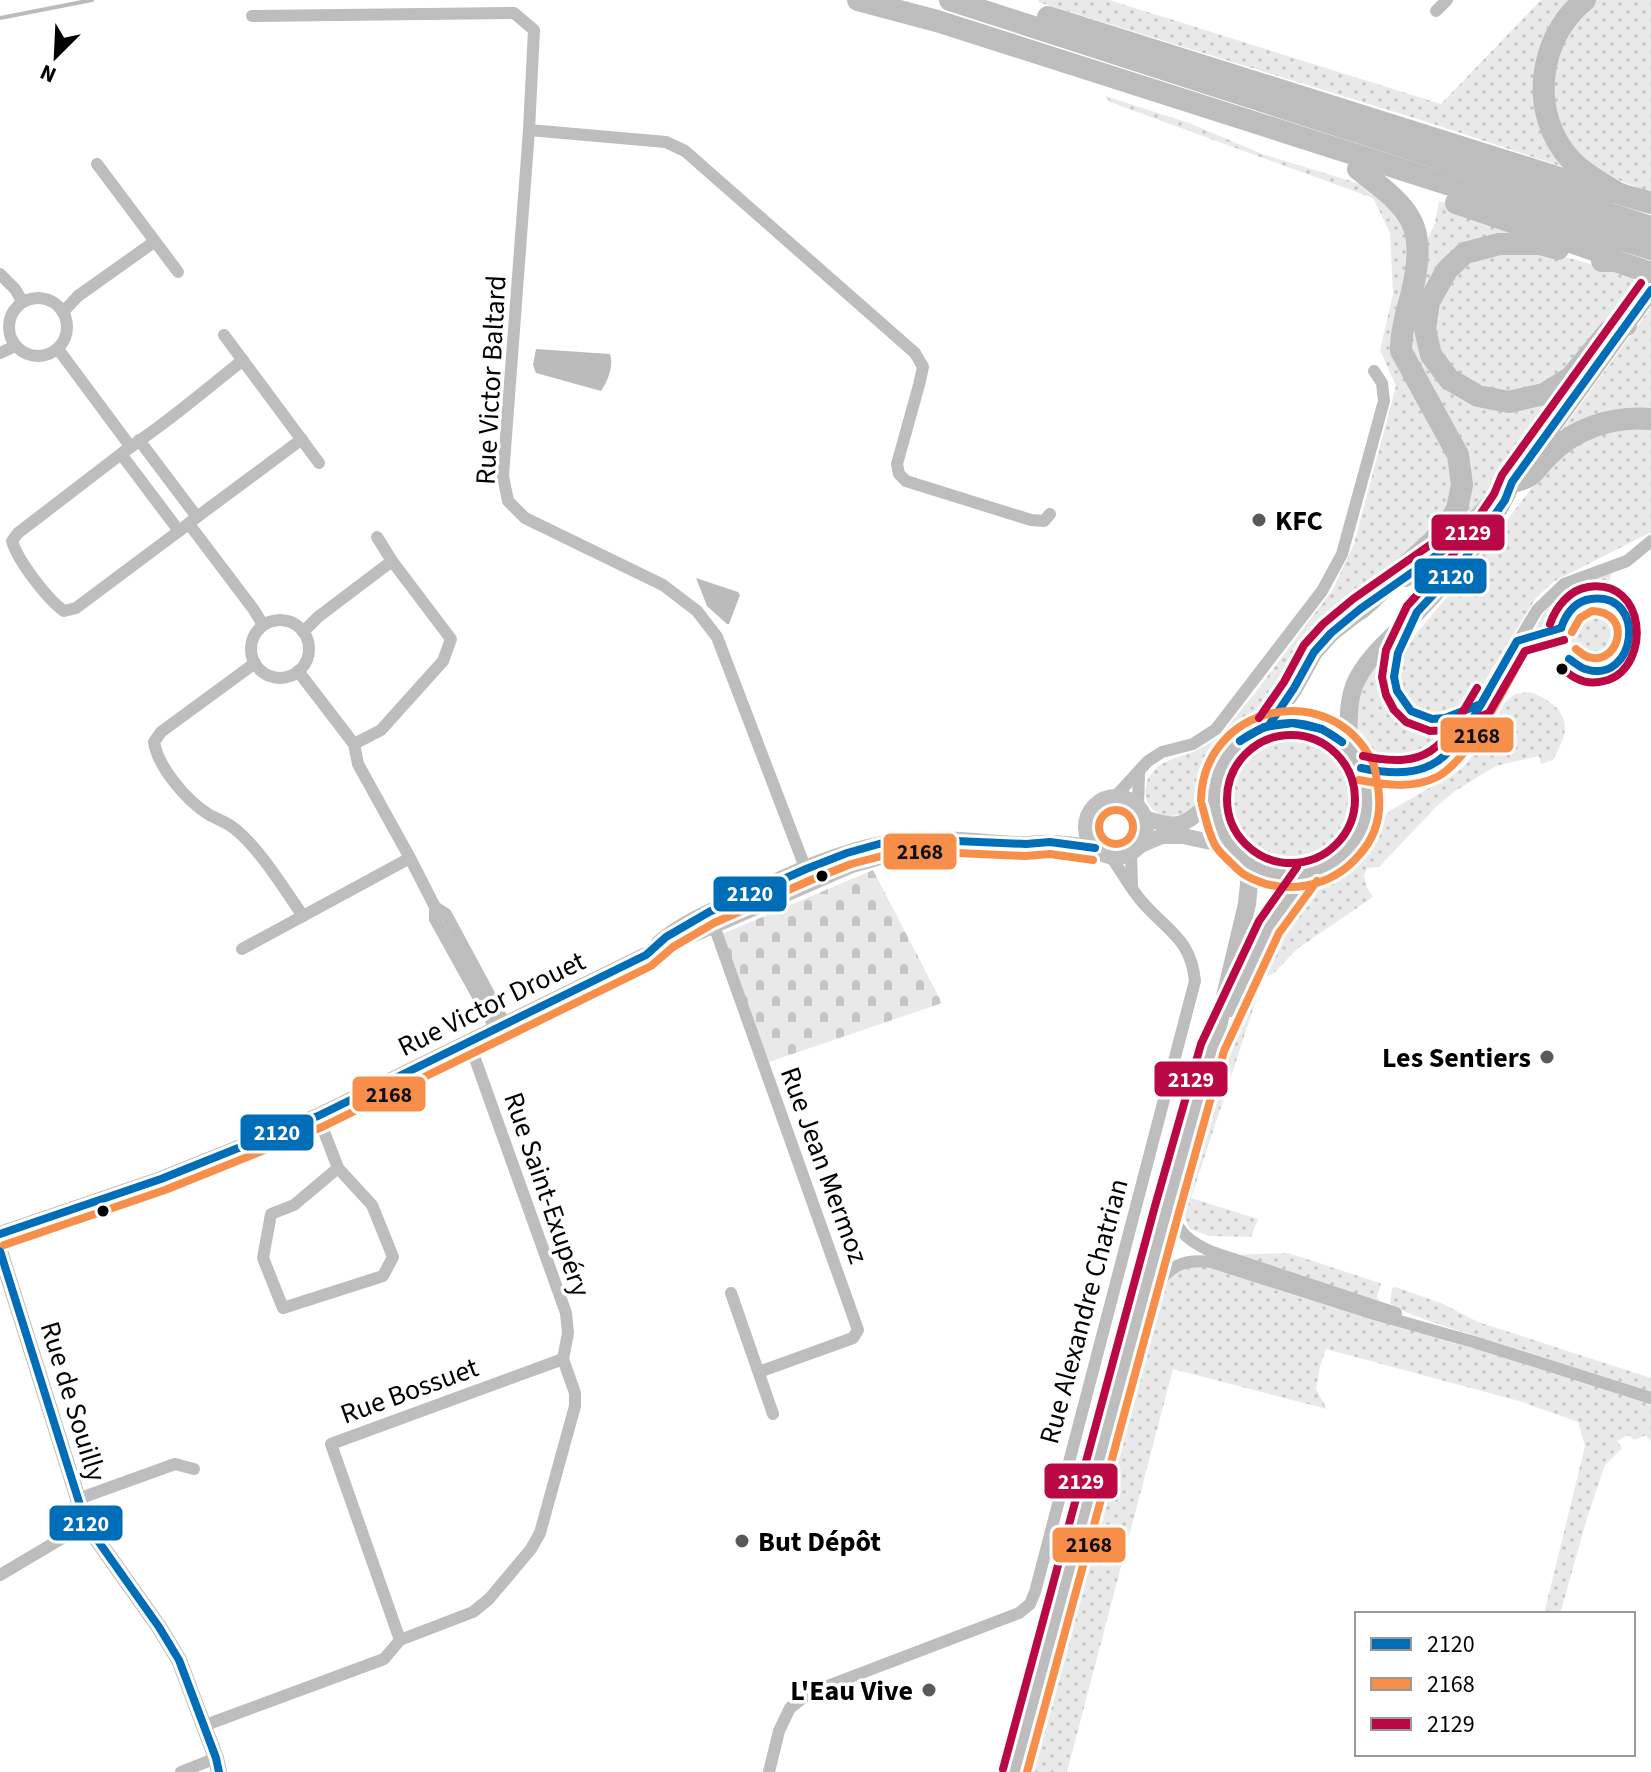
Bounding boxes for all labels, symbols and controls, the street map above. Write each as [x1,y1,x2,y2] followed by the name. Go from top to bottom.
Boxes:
[16,16,96,96] north arrow
[35,56,61,91] text: N
[466,274,516,486] street label: Rue Victor Baltard
[1275,501,1323,541] place label: KFC
[1250,511,1268,529] marker: KFC
[1430,513,1506,552] line badge: 2129
[1445,517,1491,549] text: 2129
[1413,557,1488,595] line badge: 2120
[1428,561,1474,593] text: 2120
[1554,661,1570,677] unlabelled marker
[1439,716,1515,754] line badge: 2168
[1454,720,1500,752] text: 2168
[882,832,958,871] line badge: 2168
[897,836,943,868] text: 2168
[814,868,830,884] unlabelled marker
[712,875,788,913] line badge: 2120
[727,878,773,910] text: 2120
[391,941,592,1067] street label: Rue Victor Drouet
[1382,1038,1531,1078] place label: Les Sentiers
[1538,1048,1556,1066] marker: Les Sentiers
[1153,1060,1229,1098] line badge: 2129
[770,1061,878,1269] street label: Rue Jean Mermoz
[1168,1064,1214,1096] text: 2129
[351,1075,427,1113] line badge: 2168
[366,1079,412,1111] text: 2168
[493,1087,601,1302] street label: Rue Saint-Exupéry
[239,1113,315,1152] line badge: 2120
[254,1117,300,1149] text: 2120
[1029,1174,1139,1448] street label: Rue Alexandre Chatrian
[95,1203,111,1219] unlabelled marker
[30,1316,116,1486] street label: Rue de Souilly
[335,1347,484,1434] street label: Rue Bossuet
[1043,1462,1119,1500] line badge: 2129
[1058,1466,1104,1498] text: 2129
[48,1504,124,1542] line badge: 2120
[63,1508,109,1540] text: 2120
[758,1522,881,1562] place label: But Dépôt
[1051,1526,1127,1564] line badge: 2168
[1066,1529,1112,1561] text: 2168
[733,1532,751,1550] marker: But Dépôt
[1355,1612,1635,1756] legend
[1427,1627,1475,1662] text: 2120
[1427,1667,1475,1702] text: 2168
[790,1671,913,1711] place label: L'Eau Vive
[920,1681,938,1699] marker: L'Eau Vive
[1427,1707,1475,1742] text: 2129

